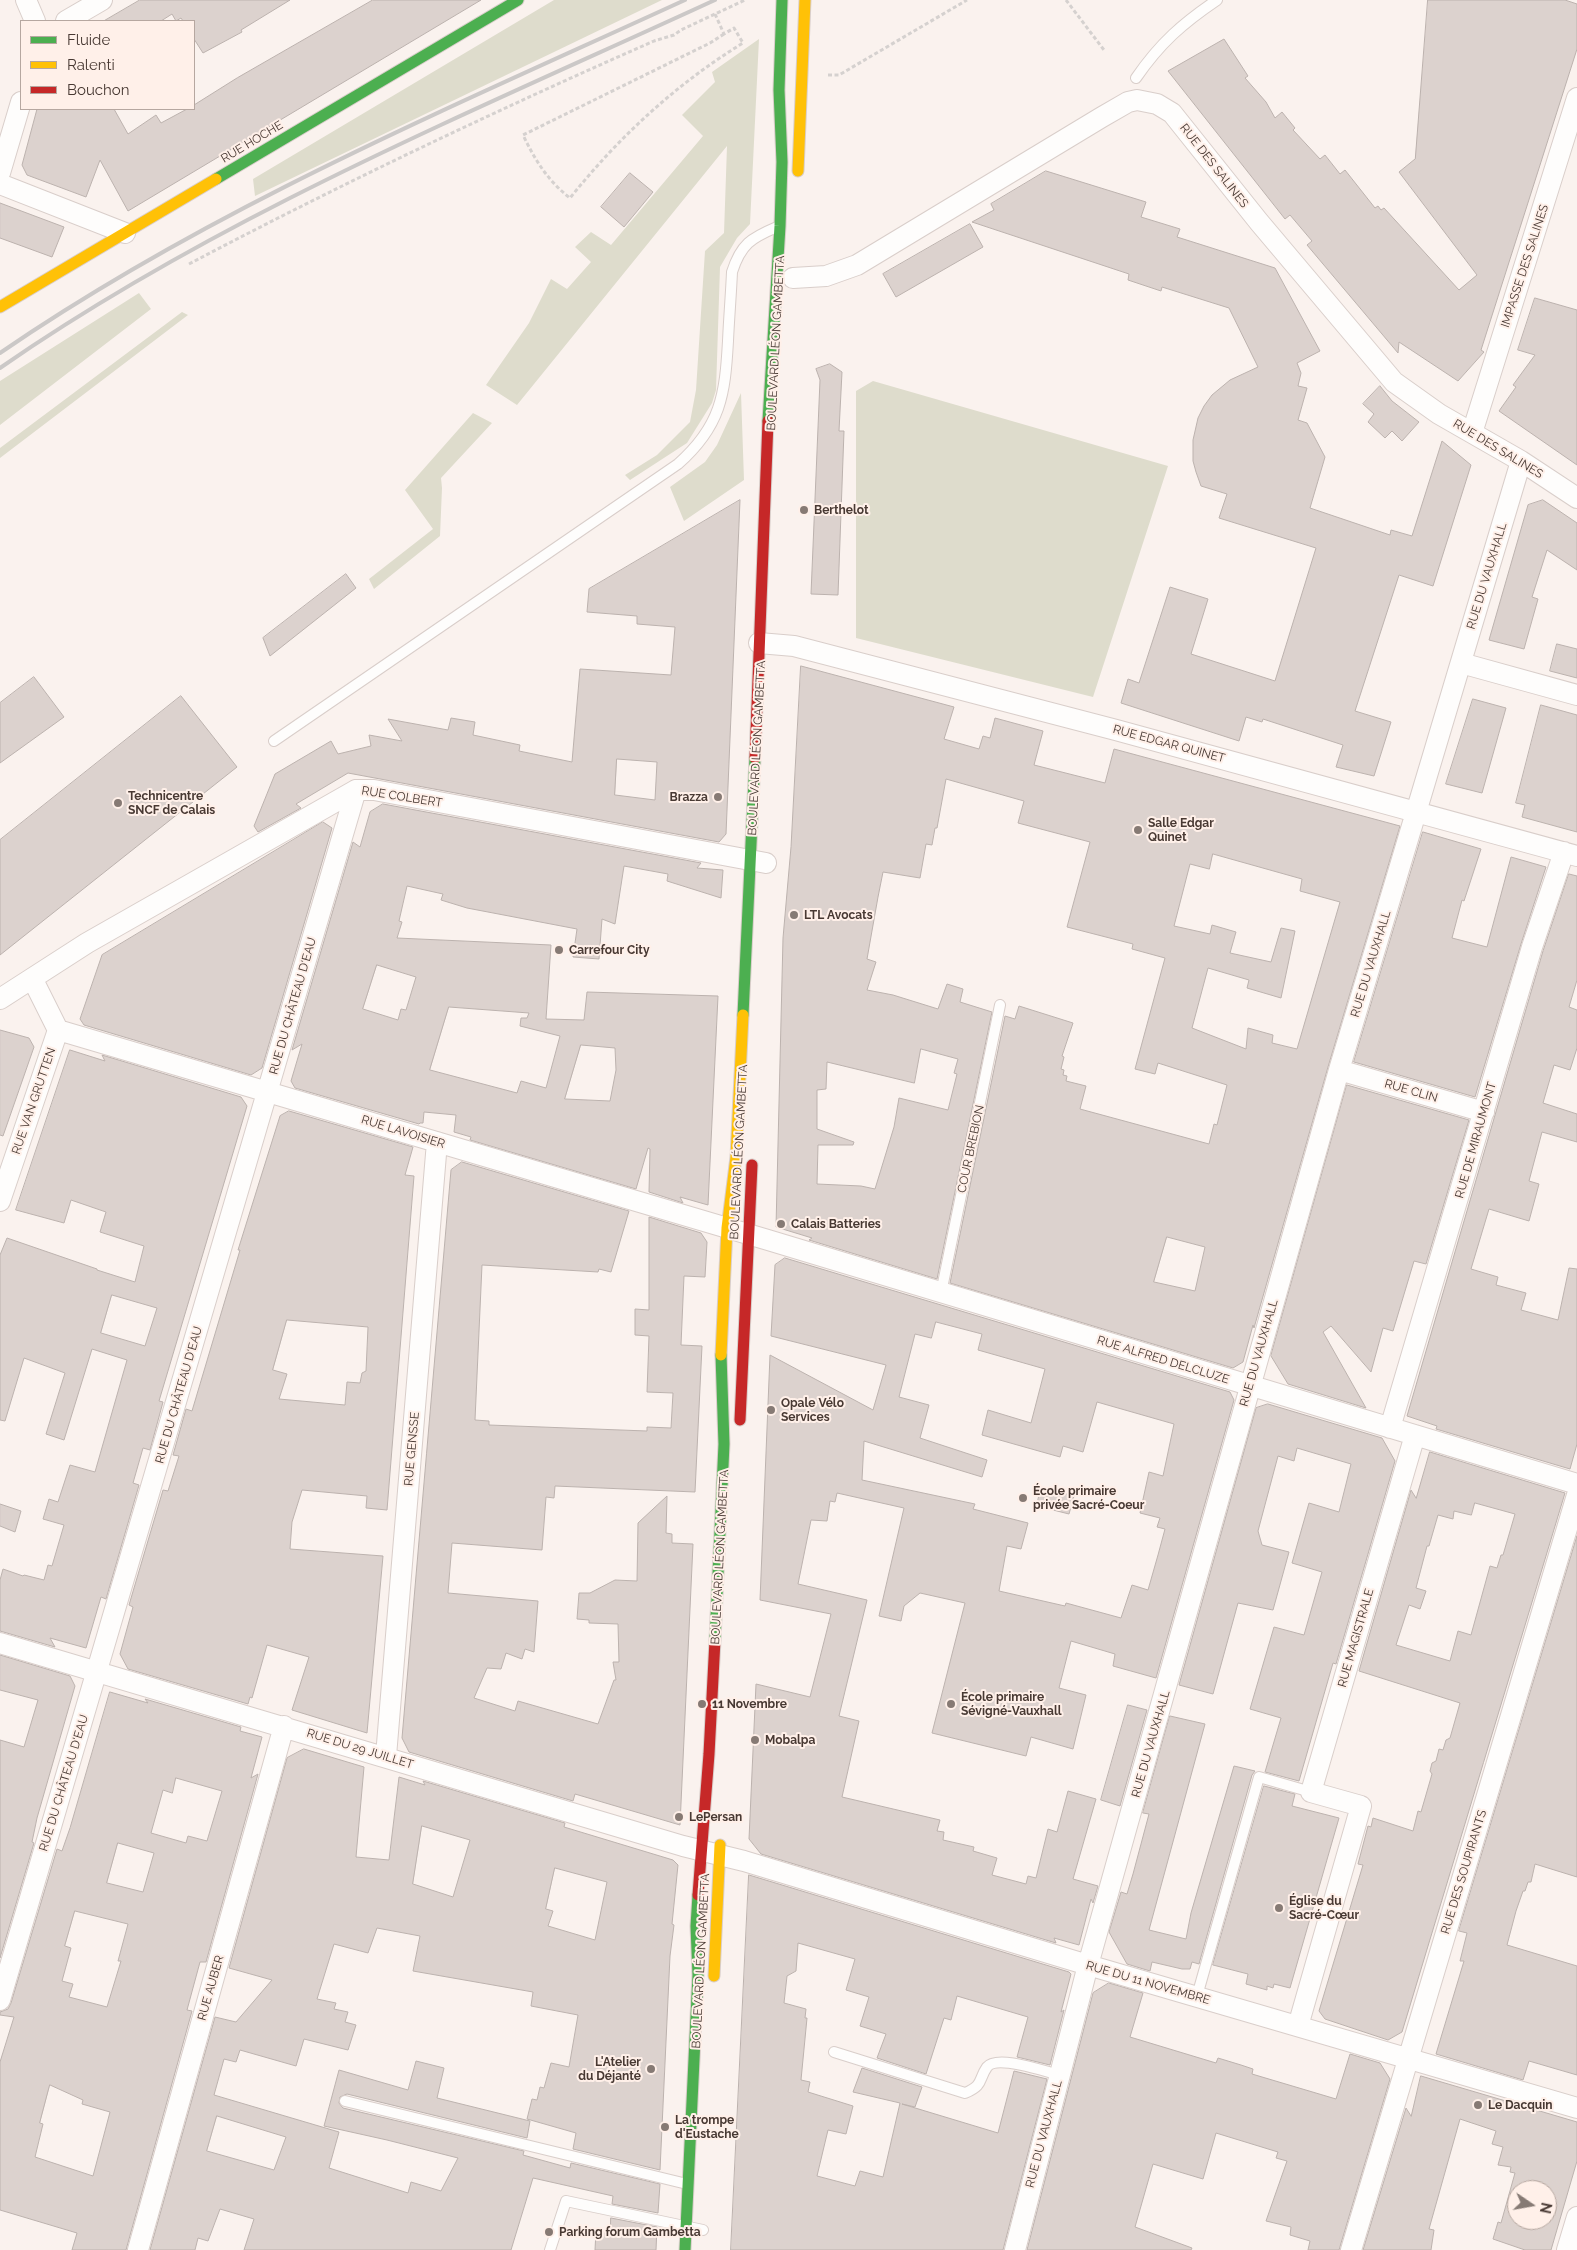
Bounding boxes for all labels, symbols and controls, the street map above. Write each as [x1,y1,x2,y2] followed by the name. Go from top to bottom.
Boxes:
[20,20,195,110] legend
[67,31,110,49] text: Fluide
[67,56,115,74] text: Ralenti
[67,81,129,99] text: Bouchon
[218,118,286,166] street label: RUE HOCHE
[1177,121,1251,211] street label: RUE DES SALINES
[1498,203,1552,329] street label: IMPASSE DES SALINES
[764,255,788,431] street label: BOULEVARD LÉON GAMBETTA
[1450,416,1546,482] street label: RUE DES SALINES
[814,503,869,517] place label: Berthelot
[798,504,810,516] marker: Berthelot
[1464,521,1510,631] street label: RUE DU VAUXHALL
[745,660,769,836] street label: BOULEVARD LÉON GAMBETTA
[1111,722,1227,766] street label: RUE EDGAR QUINET
[360,783,444,811] street label: RUE COLBERT
[128,789,215,817] place label: Technicentre SNCF de Calais
[670,790,708,804] place label: Brazza
[712,791,724,803] marker: Brazza
[112,797,124,809] marker: Technicentre SNCF de Calais
[1148,816,1214,844] place label: Salle Edgar Quinet
[1132,824,1144,836] marker: Salle Edgar Quinet
[804,908,873,922] place label: LTL Avocats
[788,909,800,921] marker: LTL Avocats
[1348,909,1394,1019] street label: RUE DU VAUXHALL
[267,936,319,1076] street label: RUE DU CHÂTEAU D'EAU
[569,943,650,957] place label: Carrefour City
[553,944,565,956] marker: Carrefour City
[9,1046,59,1156] street label: RUE VAN GRUTTEN
[727,1064,751,1240] street label: BOULEVARD LÉON GAMBETTA
[1383,1077,1439,1105] street label: RUE CLIN
[1452,1080,1500,1200] street label: RUE DE MIRAUMONT
[955,1104,987,1194] street label: COUR BREBION
[359,1112,447,1152] street label: RUE LAVOISIER
[791,1217,881,1231] place label: Calais Batteries
[775,1218,787,1230] marker: Calais Batteries
[1237,1298,1281,1408] street label: RUE DU VAUXHALL
[153,1325,205,1465] street label: RUE DU CHÂTEAU D'EAU
[1095,1333,1231,1387] street label: RUE ALFRED DELCLUZE
[781,1396,844,1424] place label: Opale Vélo Services
[765,1404,777,1416] marker: Opale Vélo Services
[402,1411,422,1487] street label: RUE GENSSE
[708,1469,732,1645] street label: BOULEVARD LÉON GAMBETTA
[1033,1484,1144,1512] place label: École primaire privée Sacré-Coeur
[1017,1492,1029,1504] marker: École primaire privée Sacré-Coeur
[1335,1587,1377,1689] street label: RUE MAGISTRALE
[1129,1689,1173,1799] street label: RUE DU VAUXHALL
[961,1690,1062,1718] place label: École primaire Sévigné-Vauxhall
[712,1697,787,1711] place label: 11 Novembre
[696,1698,708,1710] marker: 11 Novembre
[945,1698,957,1710] marker: École primaire Sévigné-Vauxhall
[36,1713,92,1853] street label: RUE DU CHÂTEAU D'EAU
[305,1726,415,1772] street label: RUE DU 29 JUILLET
[765,1733,815,1747] place label: Mobalpa
[749,1734,761,1746] marker: Mobalpa
[1438,1808,1490,1936] street label: RUE DES SOUPIRANTS
[689,1810,742,1824] place label: LePersan
[673,1811,685,1823] marker: LePersan
[689,1873,713,2049] street label: BOULEVARD LÉON GAMBETTA
[1289,1894,1359,1922] place label: Église du Sacré-Cœur
[1273,1902,1285,1914] marker: Église du Sacré-Cœur
[195,1954,227,2022] street label: RUE AUBER
[1084,1958,1212,2008] street label: RUE DU 11 NOVEMBRE
[578,2055,641,2083] place label: L'Atelier du Déjanté
[645,2063,657,2075] marker: L'Atelier du Déjanté
[1023,2079,1065,2189] street label: RUE DU VAUXHALL
[1488,2098,1552,2112] place label: Le Dacquin
[1472,2099,1484,2111] marker: Le Dacquin
[675,2113,739,2141] place label: La trompe d'Eustache
[659,2121,671,2133] marker: La trompe d'Eustache
[1507,2180,1557,2230] north arrow
[1537,2201,1555,2215] text: N
[559,2225,701,2239] place label: Parking forum Gambetta
[543,2226,555,2238] marker: Parking forum Gambetta

